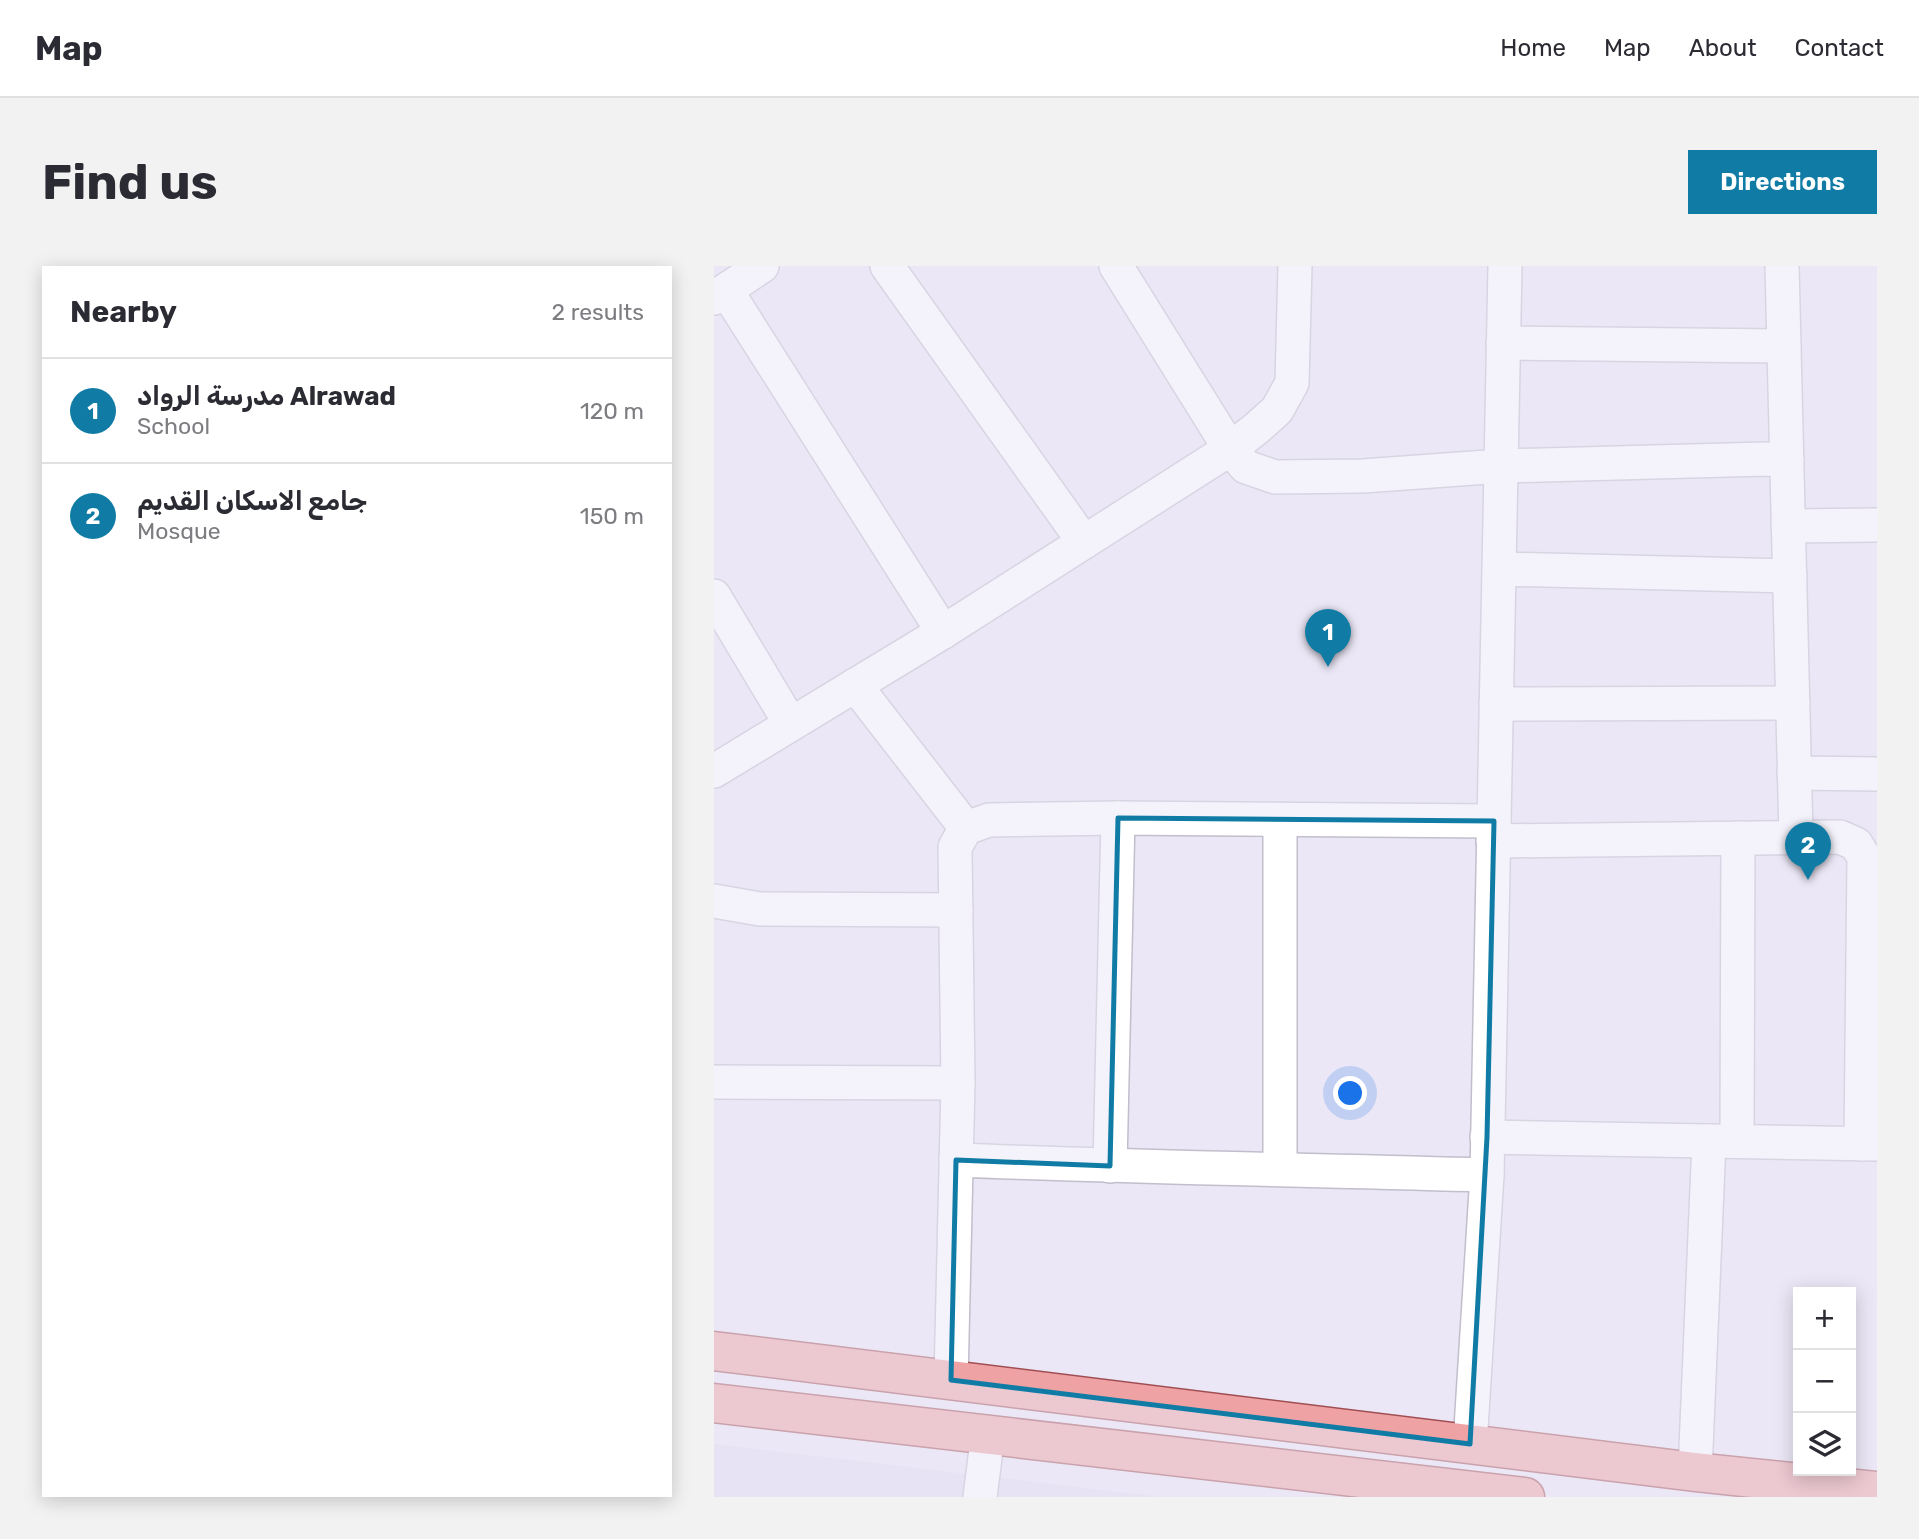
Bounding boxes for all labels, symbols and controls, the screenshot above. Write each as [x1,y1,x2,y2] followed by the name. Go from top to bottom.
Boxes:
[35,29,103,68] text: Map
[1500,34,1566,62] text: Home
[1604,34,1651,62] text: Map
[1689,34,1757,62] text: About
[1795,34,1884,62] text: Contact
[1688,150,1877,214] button: Directions
[42,153,218,211] text: Find us
[70,294,177,330] text: Nearby
[552,298,644,326] text: 2 results
[137,381,396,412] text: مدرسة الرواد Alrawad
[87,397,99,425] text: 1
[580,397,644,425] text: 120 m
[137,412,210,440] text: School
[137,486,367,517] text: جامع الاسكان القديم
[86,502,100,530] text: 2
[580,502,644,530] text: 150 m
[137,517,221,545] text: Mosque
[1305,609,1351,667] pin: 1
[1785,822,1831,880] pin: 2
[1333,1076,1367,1110] your location
[1793,1287,1856,1476] map controls
[1793,1287,1856,1350] button: +
[1793,1350,1856,1413] button: −
[1793,1413,1856,1476] button: layers

